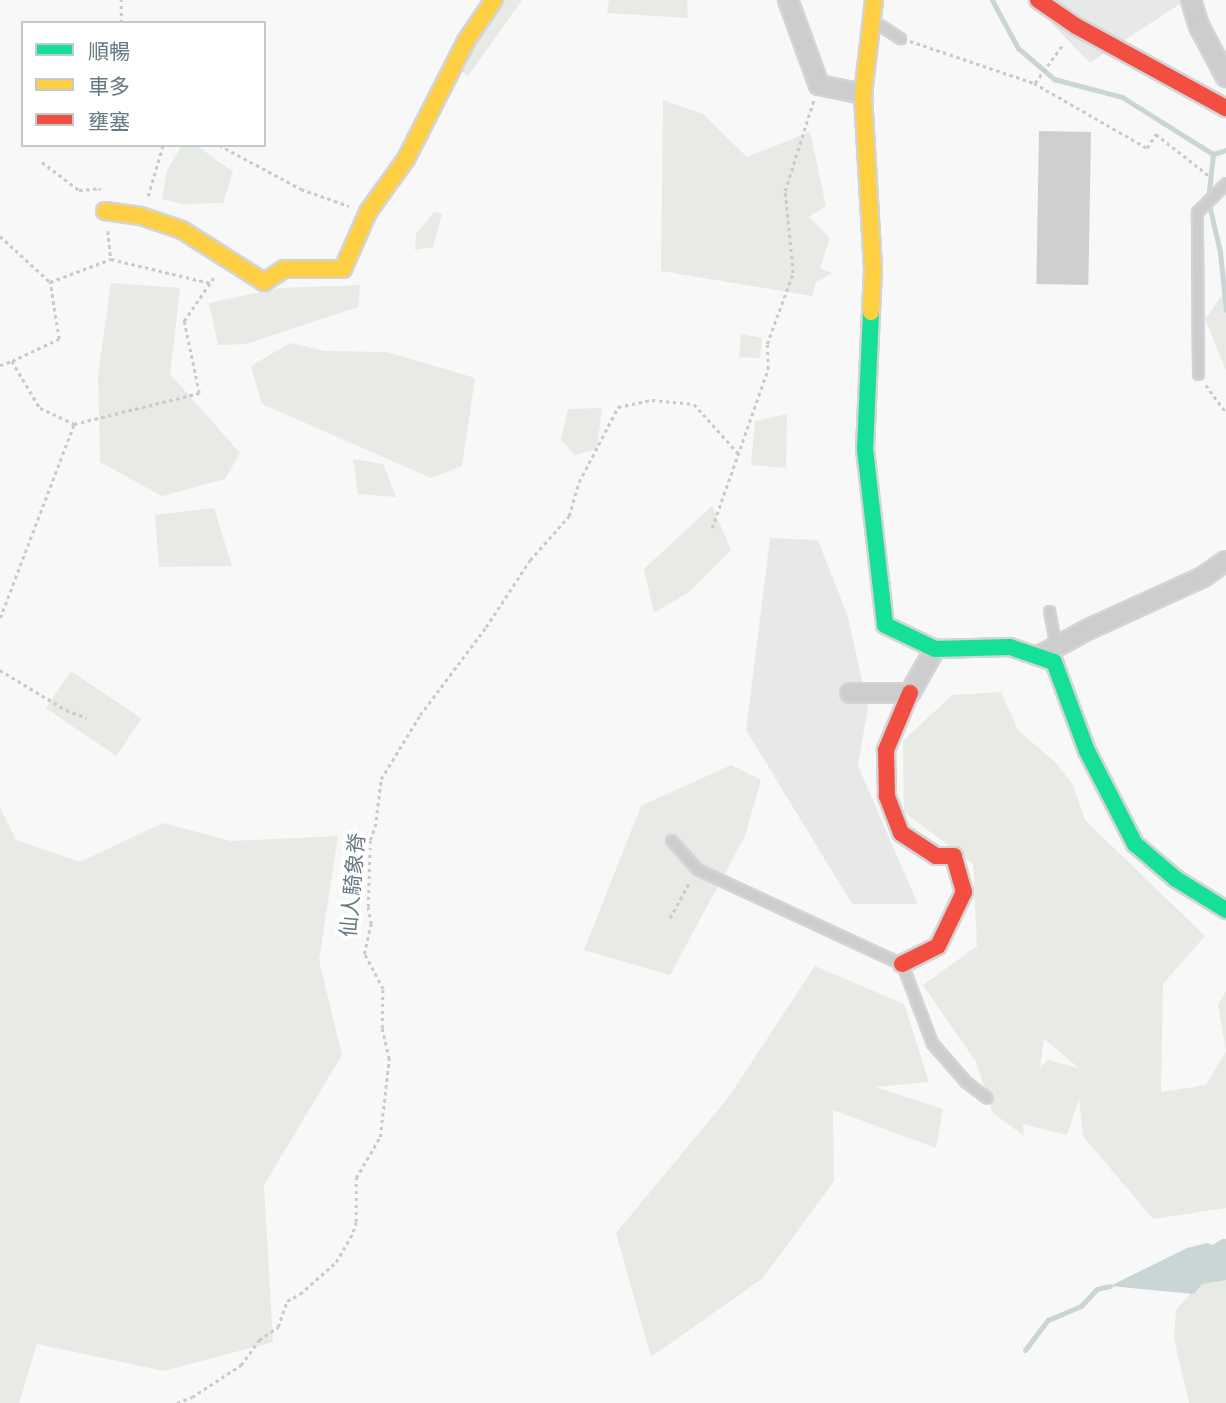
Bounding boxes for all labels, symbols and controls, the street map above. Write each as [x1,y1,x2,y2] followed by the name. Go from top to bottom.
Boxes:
[21,21,266,147] legend
[88,40,130,65] text: 順暢
[88,75,130,100] text: 車多
[88,110,130,135] text: 壅塞
[337,832,371,938] street label: 仙人騎象脊

